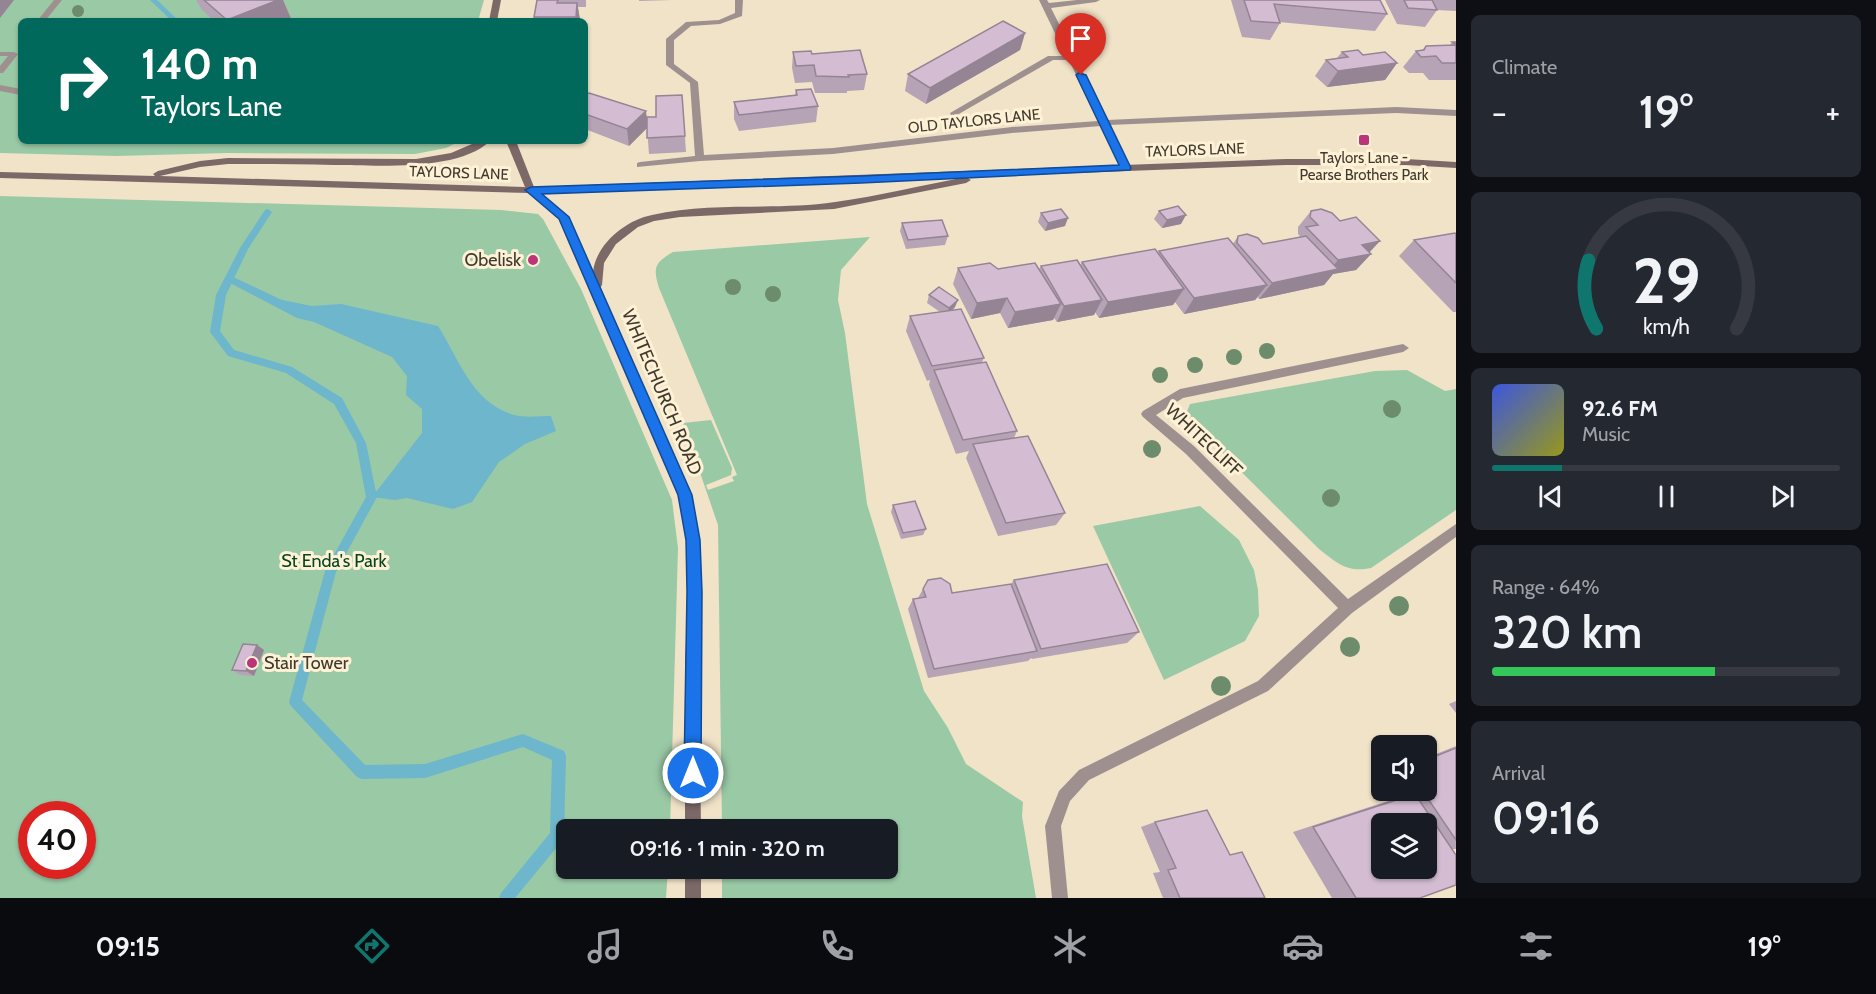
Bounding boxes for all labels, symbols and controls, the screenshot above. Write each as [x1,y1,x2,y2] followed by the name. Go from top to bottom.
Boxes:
[1055,13,1106,75] pin
[1064,22,1097,55] icon: arrive
[141,38,258,90] text: 140 m
[42,42,120,120] icon: right
[1492,55,1557,79] text: Climate
[1639,85,1693,139] text: 19°
[141,90,282,123] text: Taylors Lane
[1492,92,1507,132] text: −
[1825,92,1840,132] text: +
[907,105,1041,137] street label: OLD TAYLORS LANE
[1357,133,1371,147] marker: Taylors Lane - Pearse Brothers Park
[1145,139,1245,161] street label: TAYLORS LANE
[1299,149,1429,184] place label: Taylors Lane - Pearse Brothers Park
[409,162,509,184] street label: TAYLORS LANE
[1632,244,1700,320] text: 29
[464,249,522,271] place label: Obelisk
[526,253,540,267] marker: Obelisk
[617,306,707,478] street label: WHITECHURCH ROAD
[1643,314,1689,340] text: km/h
[1582,395,1658,422] text: 92.6 FM
[1161,399,1247,482] street label: WHITECLIFF
[1582,422,1630,446] text: Music
[1534,480,1567,513] icon: previous
[1650,480,1683,513] icon: pause
[1766,480,1799,513] icon: next
[281,550,388,572] park label: St Enda's Park
[1492,575,1600,599] text: Range · 64%
[1492,605,1642,659] text: 320 km
[264,652,349,674] place label: Stair Tower
[245,656,259,670] marker: Stair Tower
[1371,735,1437,879] map controls
[1371,735,1437,801] button: sound
[661,741,725,805] position arrow
[1492,761,1545,785] text: Arrival
[1492,791,1600,845] text: 09:16
[18,801,96,879] speed limit sign: 40
[1371,813,1437,879] button: layers
[629,835,825,862] text: 09:16 · 1 min · 320 m
[351,925,393,967] icon: directions
[584,925,626,967] icon: music
[816,925,858,967] icon: phone
[1049,925,1091,967] icon: climate
[1282,925,1324,967] icon: car
[1515,925,1557,967] icon: filters
[95,930,160,963] text: 09:15
[1748,930,1781,963] text: 19°

